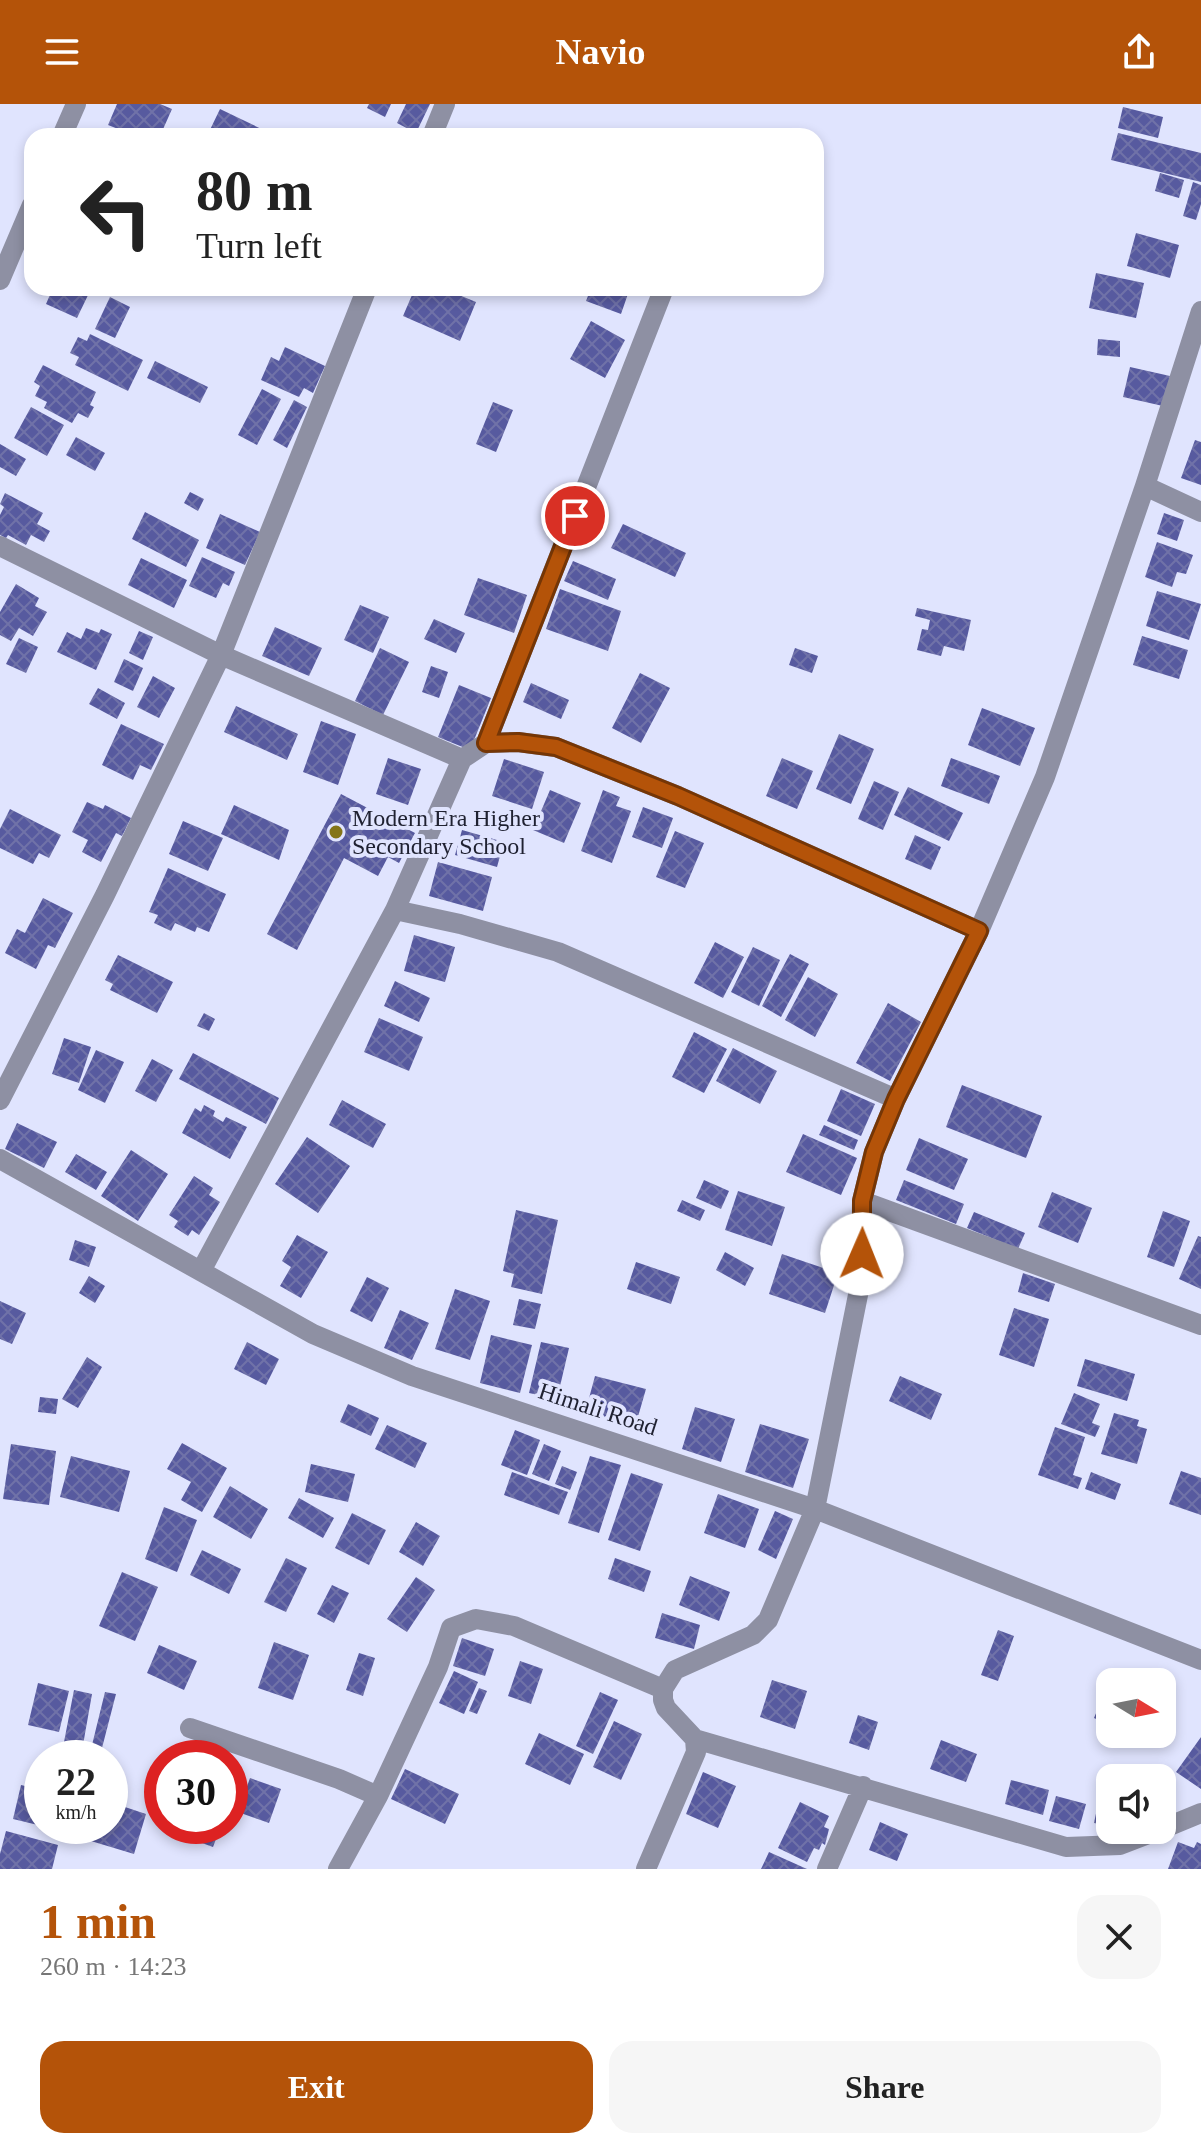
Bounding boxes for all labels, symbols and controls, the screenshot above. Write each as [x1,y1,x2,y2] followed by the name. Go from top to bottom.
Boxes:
[40,30,84,74] icon: menu
[1117,30,1161,74] icon: share
[556,32,646,72] text: Navio
[64,160,168,264] icon: left
[196,160,313,222] text: 80 m
[196,226,322,266] text: Turn left
[541,482,609,550] pin
[553,494,597,538] icon: arrive
[352,805,540,859] place label: Modern Era Higher Secondary School
[327,823,345,841] marker: Modern Era Higher Secondary School
[820,1212,904,1296] position arrow
[535,1378,661,1440] street label: Himali Road
[1096,1668,1176,1748] north arrow
[1096,1668,1176,1844] map controls
[144,1740,248,1844] speed limit sign: 30
[56,1759,96,1804] text: 22
[1096,1764,1176,1844] button: sound
[55,1801,97,1823] text: km/h
[40,1895,156,1948] text: 1 min
[1077,1895,1161,1979] button: close
[40,1952,187,1981] text: 260 m · 14:23
[40,2041,593,2133] button: Exit
[609,2041,1161,2133] button: Share

